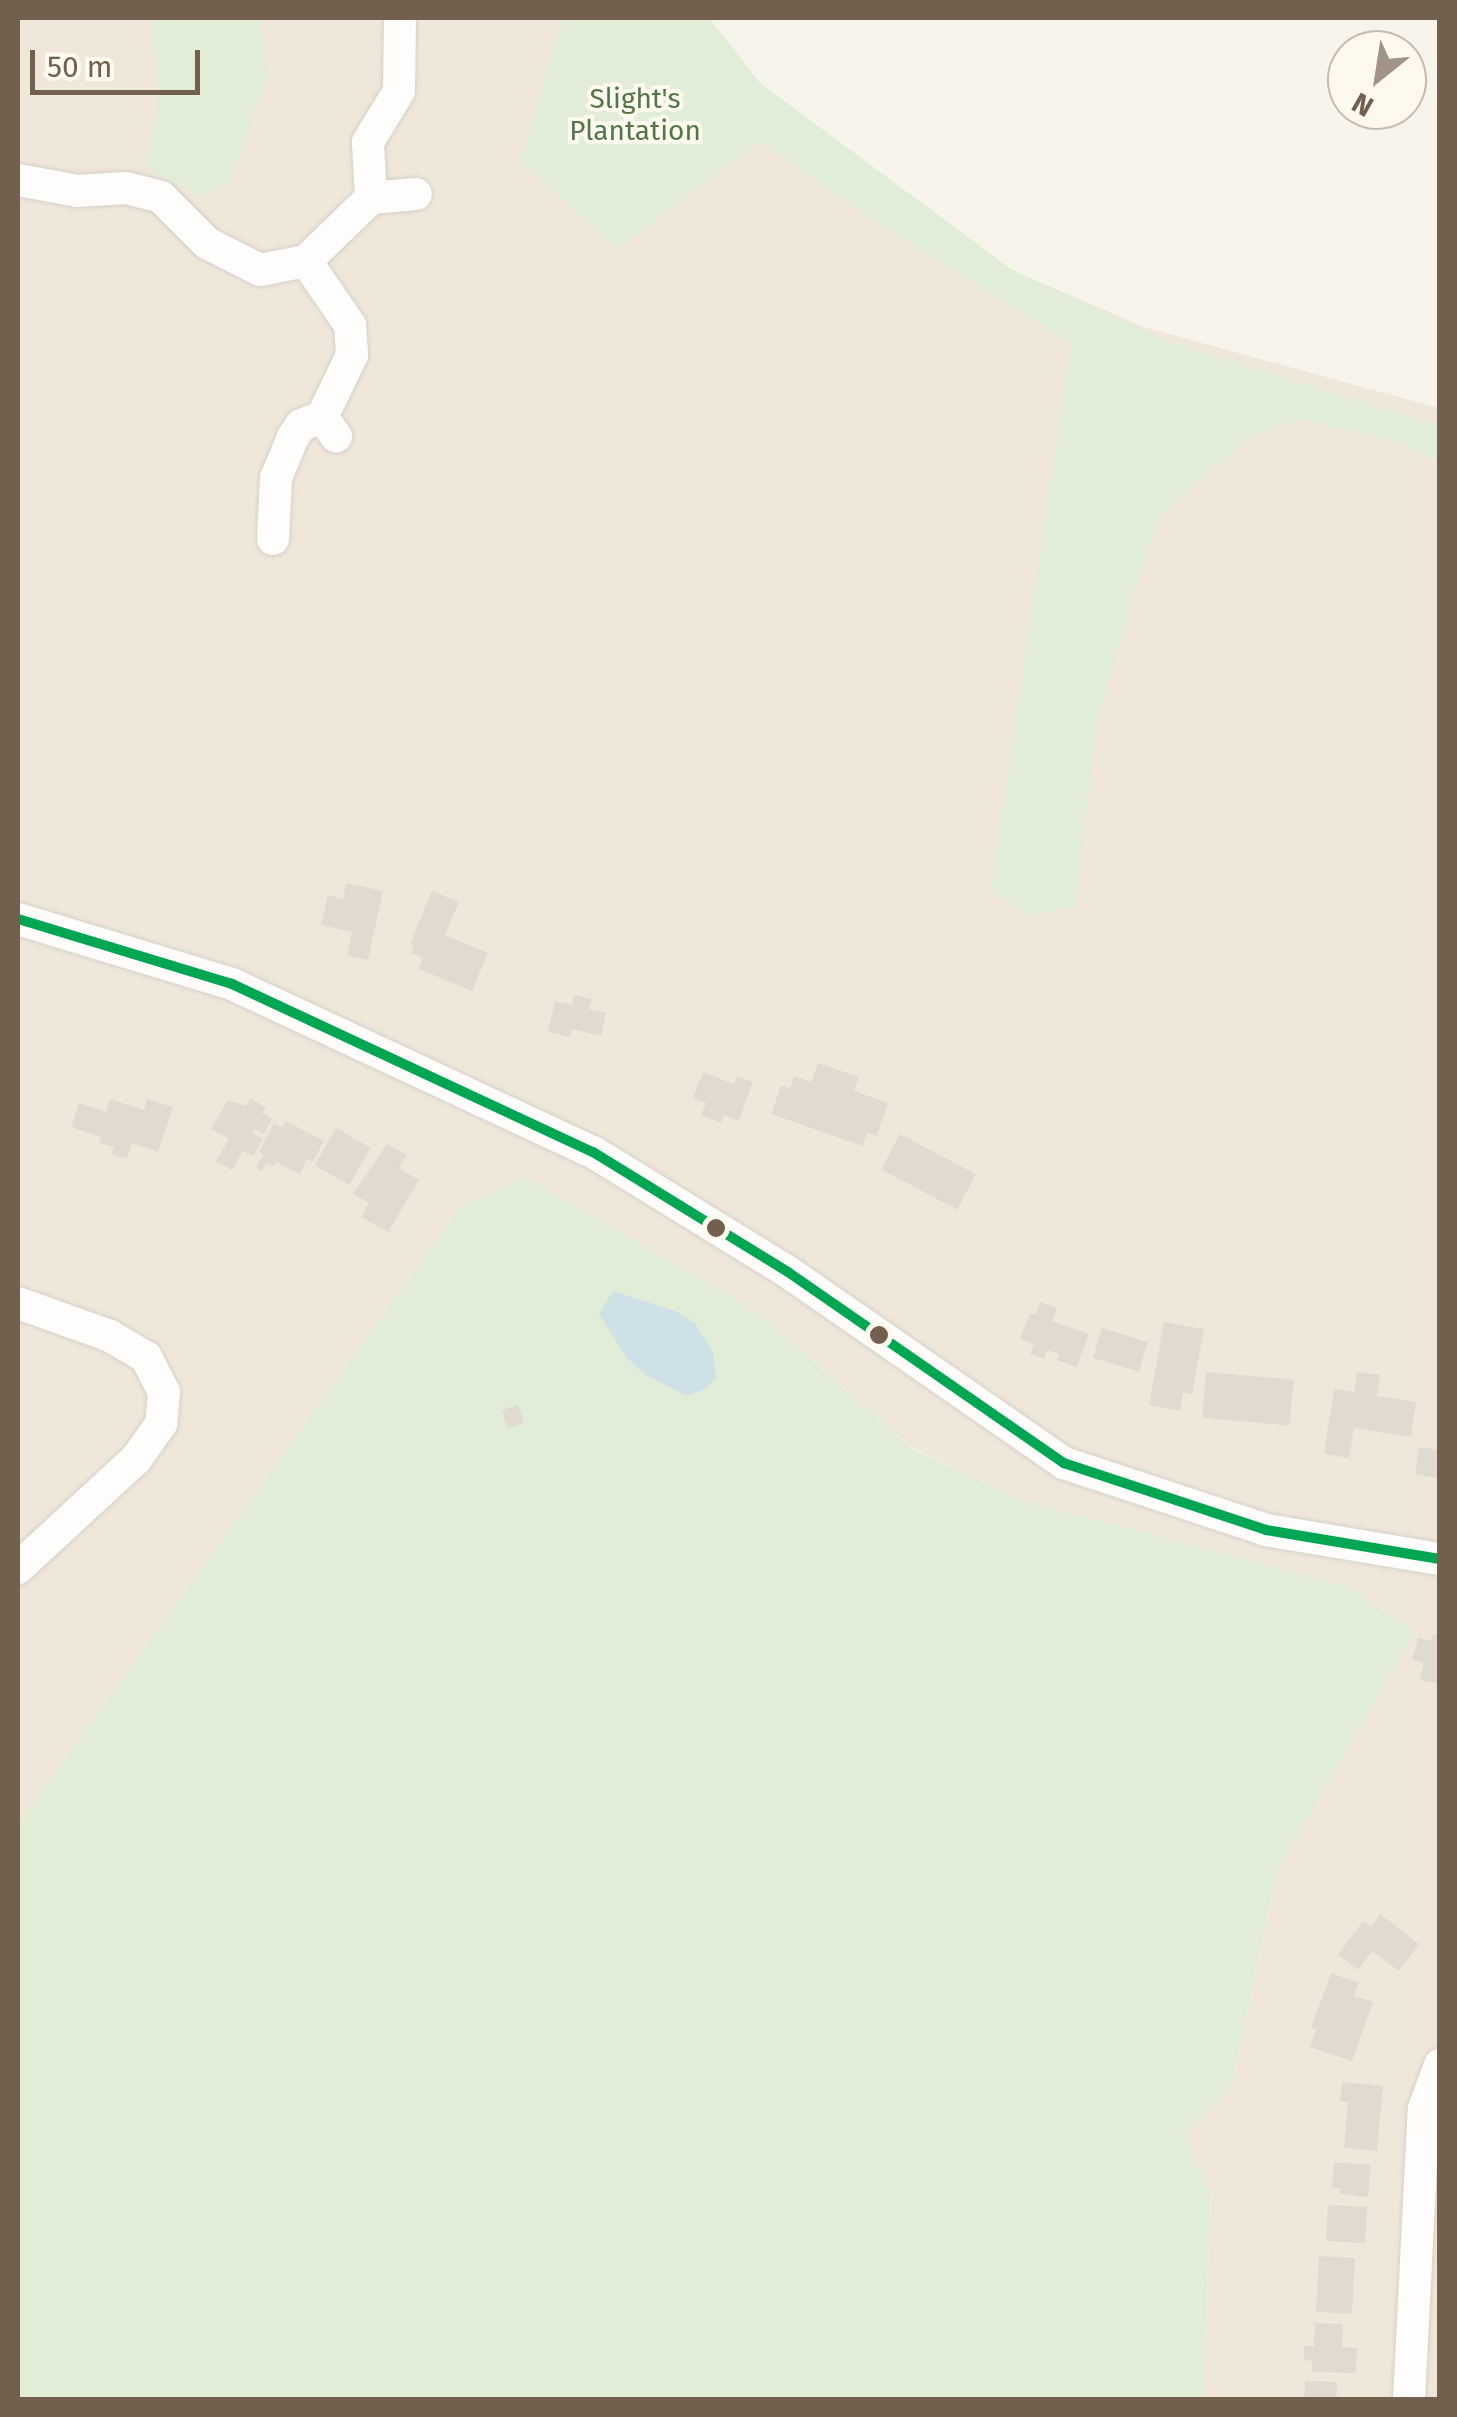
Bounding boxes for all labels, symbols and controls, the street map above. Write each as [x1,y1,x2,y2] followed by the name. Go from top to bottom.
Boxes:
[35,30,205,92] scale bar
[1327,30,1427,130] north arrow
[47,49,112,85] text: 50 m
[569,82,701,148] park label: Slight's Plantation
[1346,86,1379,124] text: N
[706,1218,726,1238] unlabelled marker
[869,1325,889,1345] unlabelled marker

